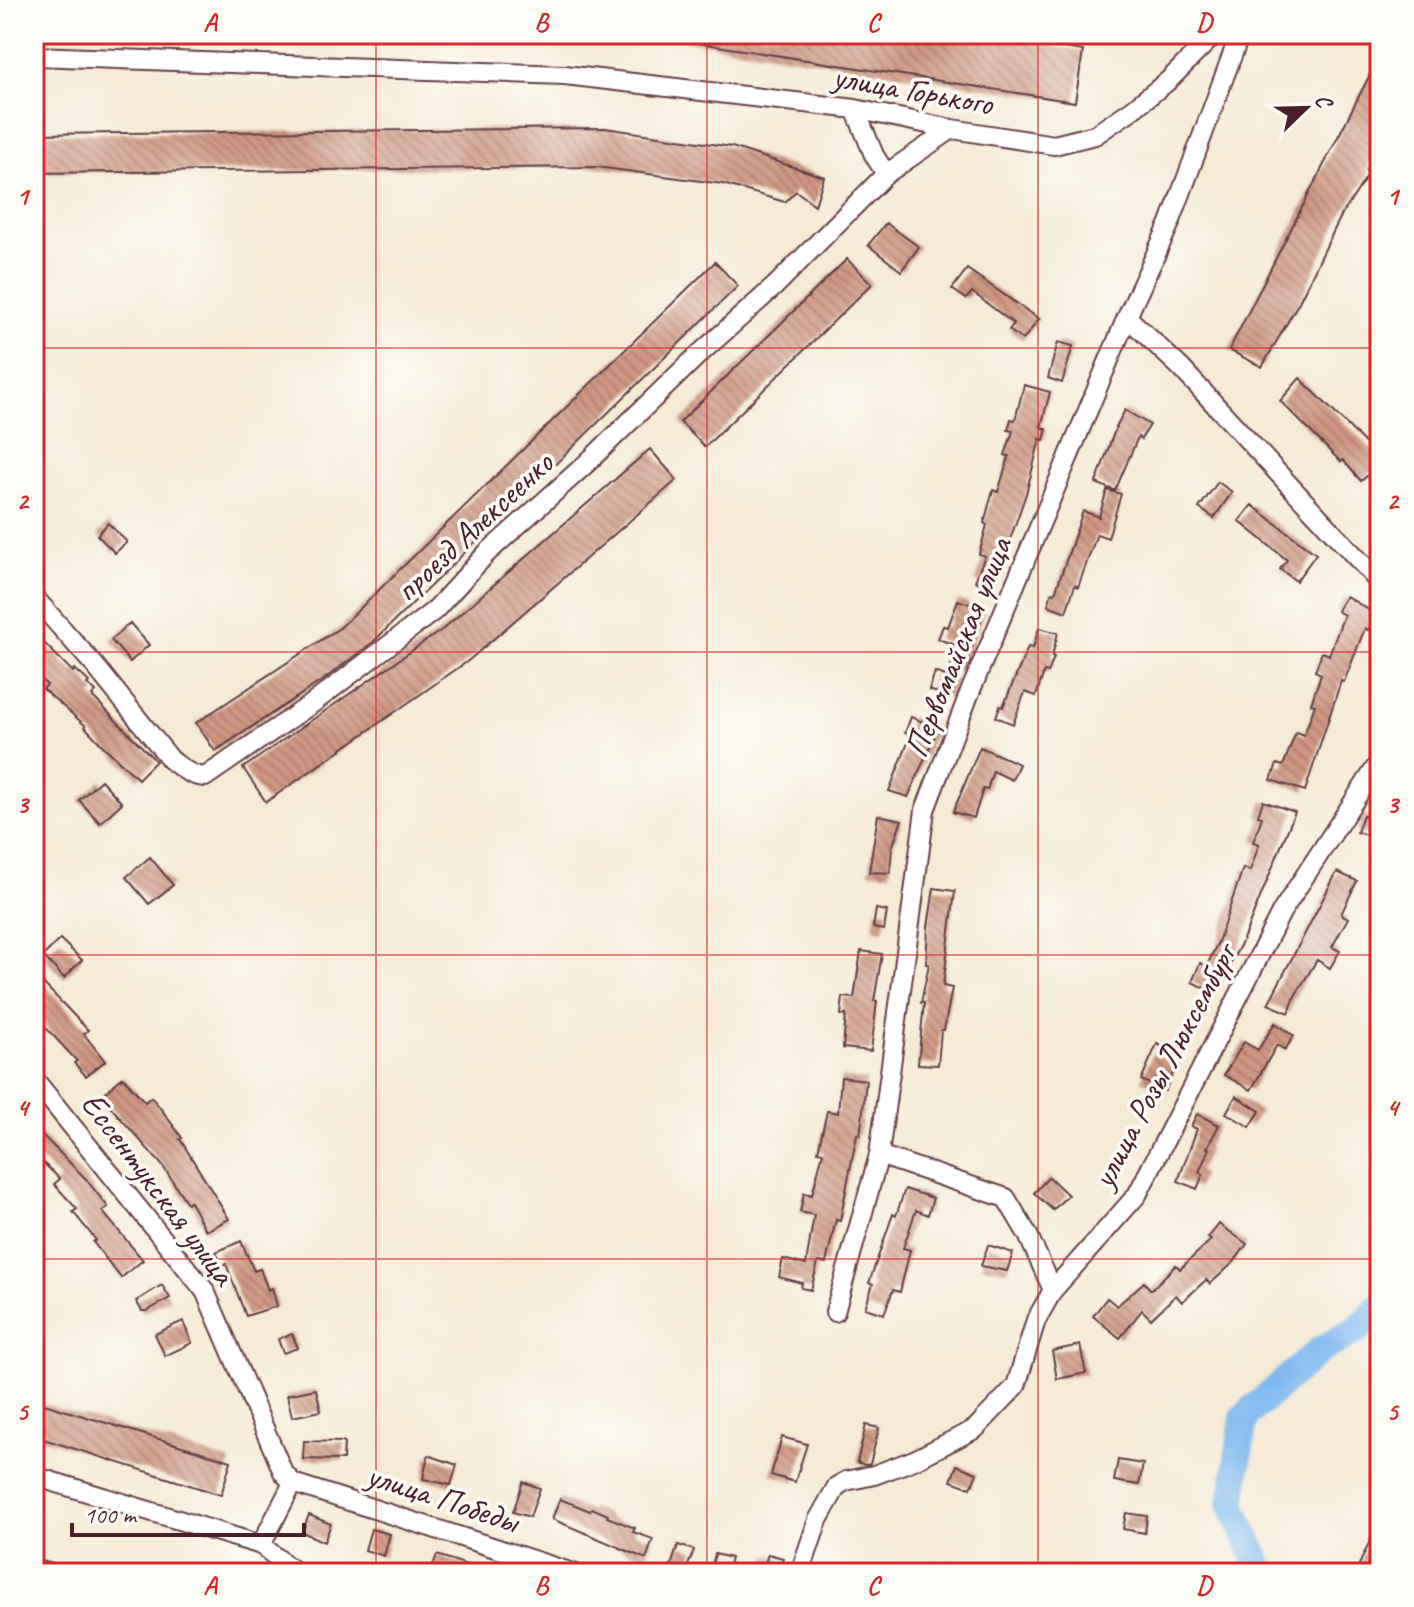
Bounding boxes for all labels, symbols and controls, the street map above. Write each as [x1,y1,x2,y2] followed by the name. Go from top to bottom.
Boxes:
[203,6,218,39] text: A
[534,6,550,39] text: B
[867,6,883,39] text: C
[1196,6,1214,39] text: D
[828,54,998,125] street label: улица Горького
[1266,68,1346,148] north arrow
[1308,90,1340,114] text: С
[16,180,31,213] text: 1
[1386,180,1401,213] text: 1
[385,440,563,611] street label: проезд Алексеенко
[16,484,30,517] text: 2
[1386,484,1400,517] text: 2
[894,529,1022,763] street label: Первомайская улица
[16,788,30,821] text: 3
[1386,788,1400,821] text: 3
[1080,934,1247,1197] street label: улица Розы Люксембург
[72,1083,247,1295] street label: Ессентукская улица
[16,1091,31,1124] text: 4
[1386,1091,1401,1124] text: 4
[16,1395,30,1428] text: 5
[1386,1395,1400,1428] text: 5
[360,1452,527,1543] street label: улица Победы
[72,1487,304,1537] scale bar
[84,1500,138,1530] text: 100 m
[203,1569,218,1602] text: A
[534,1569,550,1602] text: B
[867,1569,883,1602] text: C
[1196,1569,1214,1602] text: D

